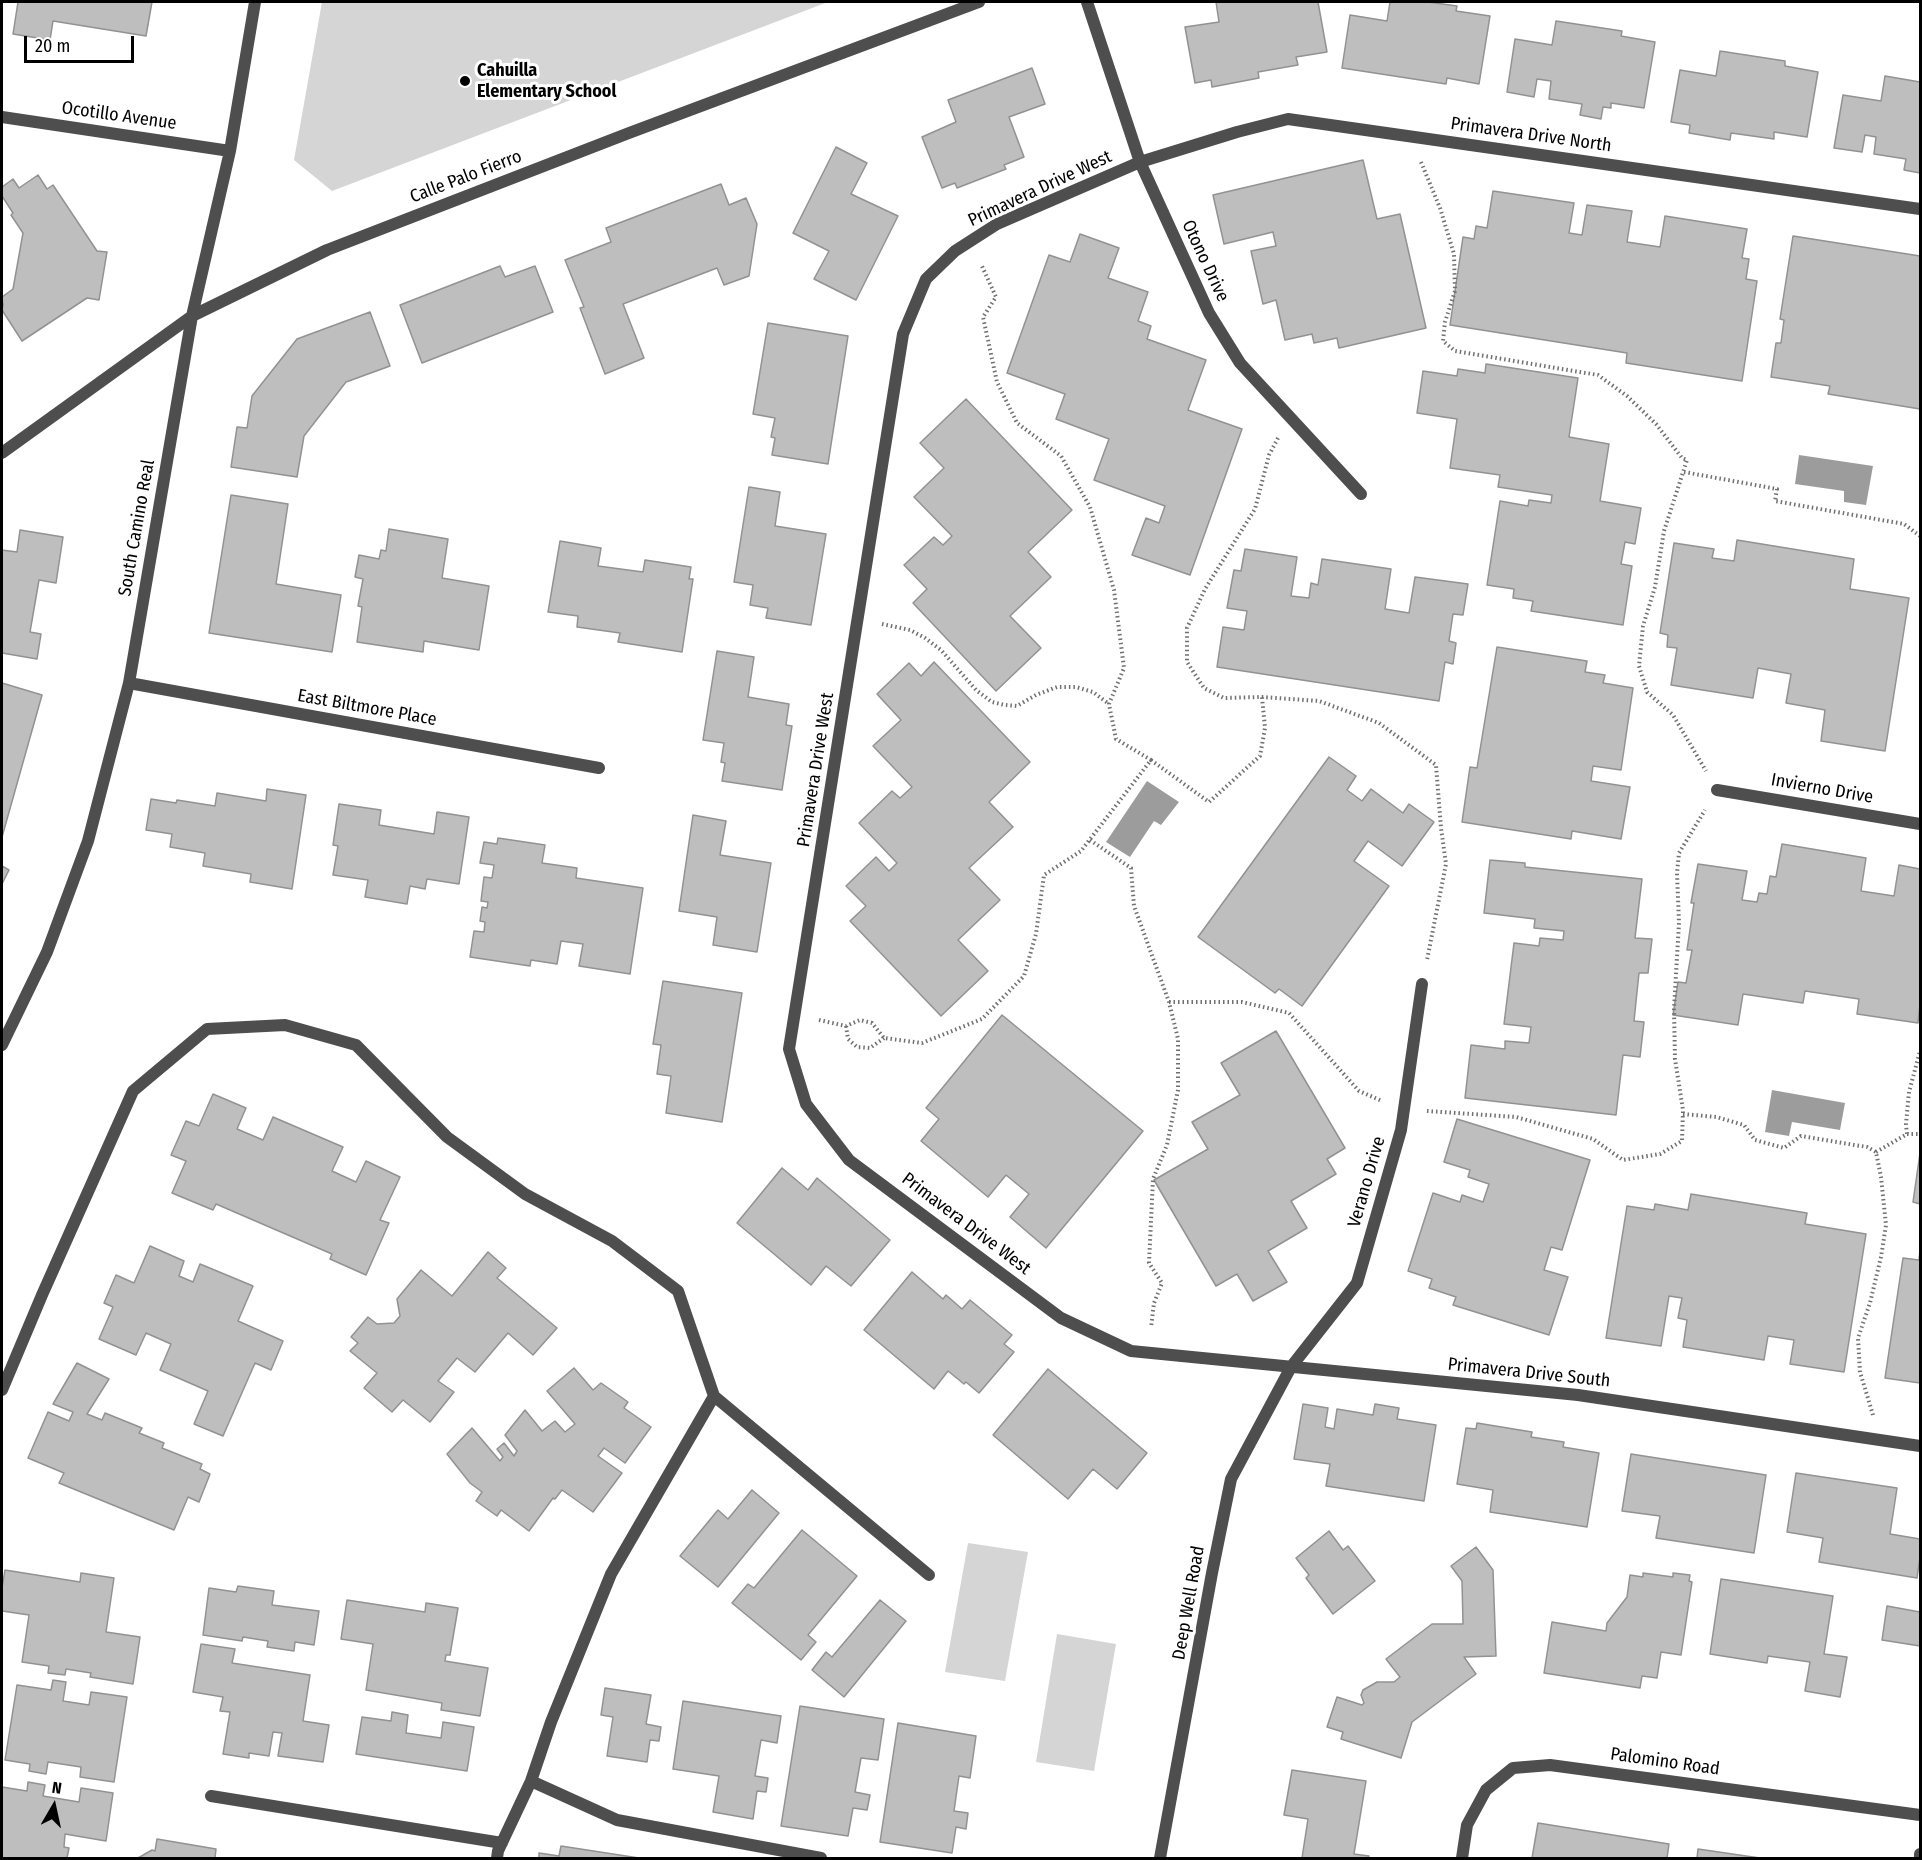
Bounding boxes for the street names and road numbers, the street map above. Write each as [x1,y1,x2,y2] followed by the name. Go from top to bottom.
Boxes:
[60,97,178,135] street label: Ocotillo Avenue
[1449,113,1613,157] street label: Primavera Drive North
[407,146,525,208] street label: Calle Palo Fierro
[965,146,1115,232] street label: Primavera Drive West
[1177,217,1233,305] street label: Otono Drive
[114,458,160,598] street label: South Camino Real
[296,685,438,731] street label: East Biltmore Place
[793,691,839,849] street label: Primavera Drive West
[1769,769,1875,809] street label: Invierno Drive
[1344,1134,1390,1230] street label: Verano Drive
[897,1168,1035,1280] street label: Primavera Drive West
[1447,1354,1611,1392] street label: Primavera Drive South
[1168,1544,1210,1662] street label: Deep Well Road
[1609,1744,1721,1780] street label: Palomino Road

